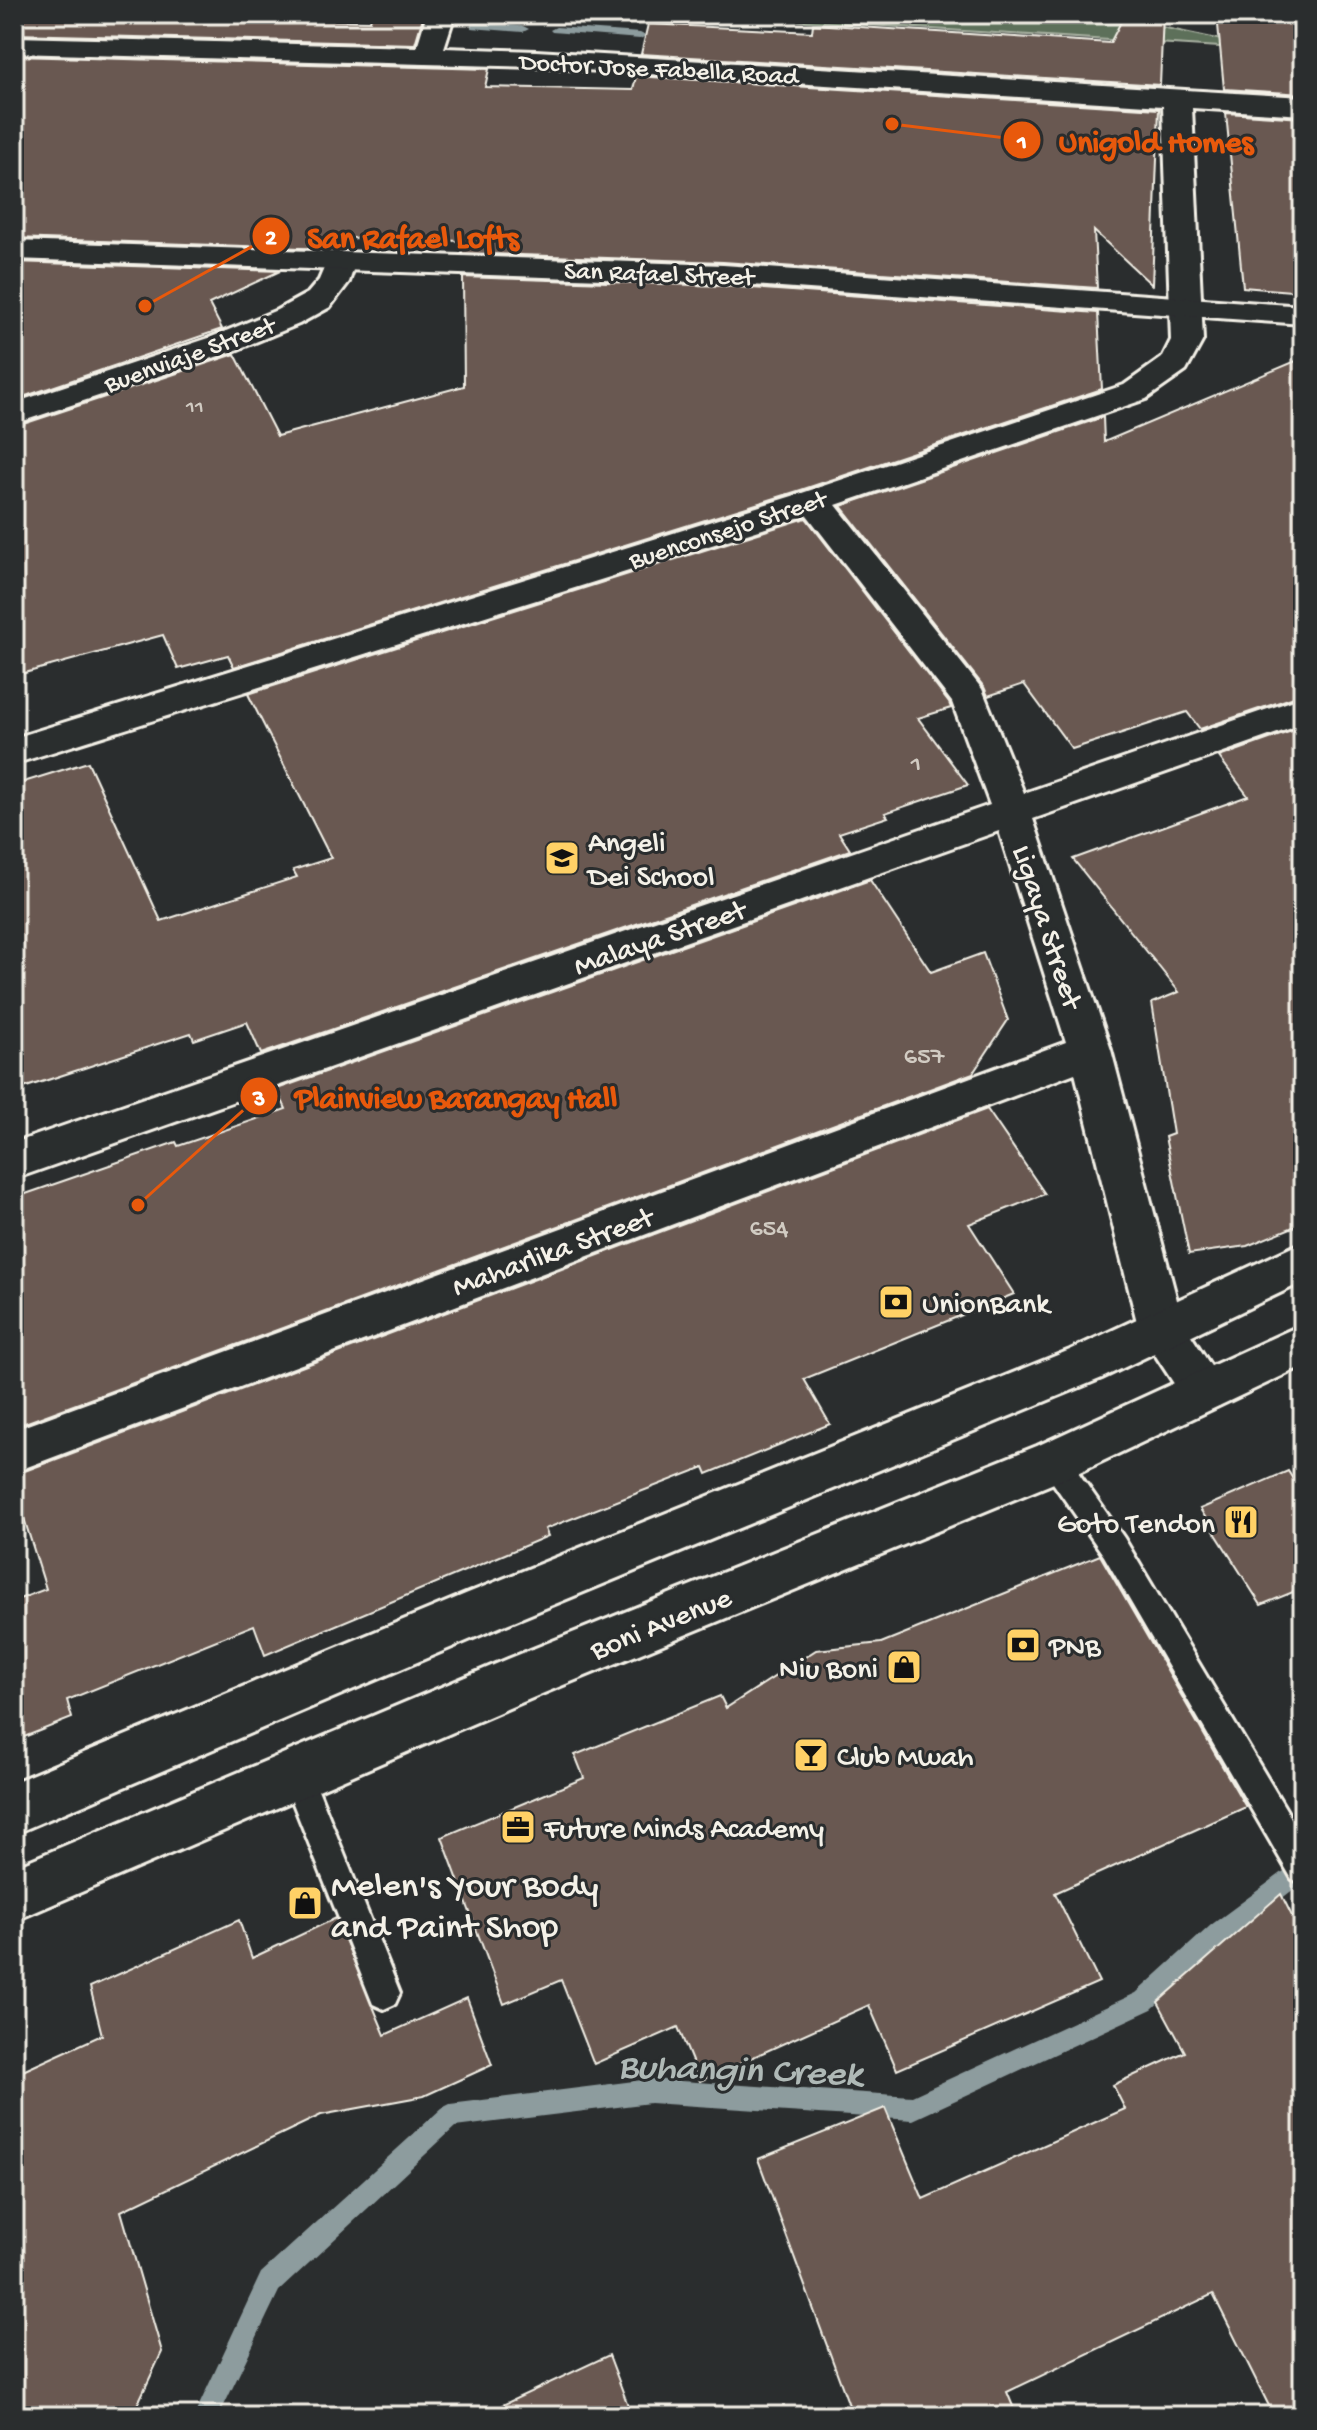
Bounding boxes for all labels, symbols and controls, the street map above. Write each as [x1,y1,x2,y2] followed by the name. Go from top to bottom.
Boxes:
[517,49,801,94] street label: Doctor Jose Fabella Road
[1002,112,1269,168] callout: Unigold Homes
[1059,126,1256,164] text: Unigold Homes
[1016,129,1027,158] text: 1
[251,208,534,264] callout: San Rafael Lofts
[307,222,521,260] text: San Rafael Lofts
[265,225,277,254] text: 2
[563,258,757,295] street label: San Rafael Street
[100,311,282,403] street label: Buenviaje Street
[185,395,204,421] house number: 11
[625,485,833,579] street label: Buenconsejo Street
[910,751,921,782] house number: 1
[586,828,715,897] place label: Angeli Dei School
[543,839,581,877] school or university icon: Angeli Dei School
[1002,841,1088,1016] street label: Ligaya Street
[570,894,754,986] street label: Malaya Street
[904,1043,946,1074] house number: 657
[239,1068,633,1124] callout: Plainview Barangay Hall
[293,1082,617,1120] text: Plainview Barangay Hall
[252,1086,265,1115] text: 3
[448,1201,661,1307] street label: Maharlika Street
[749,1215,789,1246] house number: 654
[877,1283,915,1321] bank icon: UnionBank
[922,1289,1052,1324] place label: UnionBank
[1222,1503,1260,1541] restaurant icon: Goto Tendon
[1057,1509,1215,1544] place label: Goto Tendon
[585,1582,738,1671] street label: Boni Avenue
[1004,1626,1042,1664] bank icon: PNB
[1048,1632,1101,1667] place label: PNB
[885,1648,923,1686] shop icon: Niu Boni
[779,1654,878,1689] place label: Niu Boni
[792,1736,830,1774] bar icon: Club Mwah
[837,1742,974,1777] place label: Club Mwah
[499,1808,537,1846] office icon: Future Minds Academy
[543,1814,824,1849] place label: Future Minds Academy
[331,1867,599,1951] place label: Melen's Your Body and Paint Shop
[286,1884,324,1922] shop icon: Melen's Your Body and Paint Shop
[617,2047,866,2099] water label: Buhangin Creek

